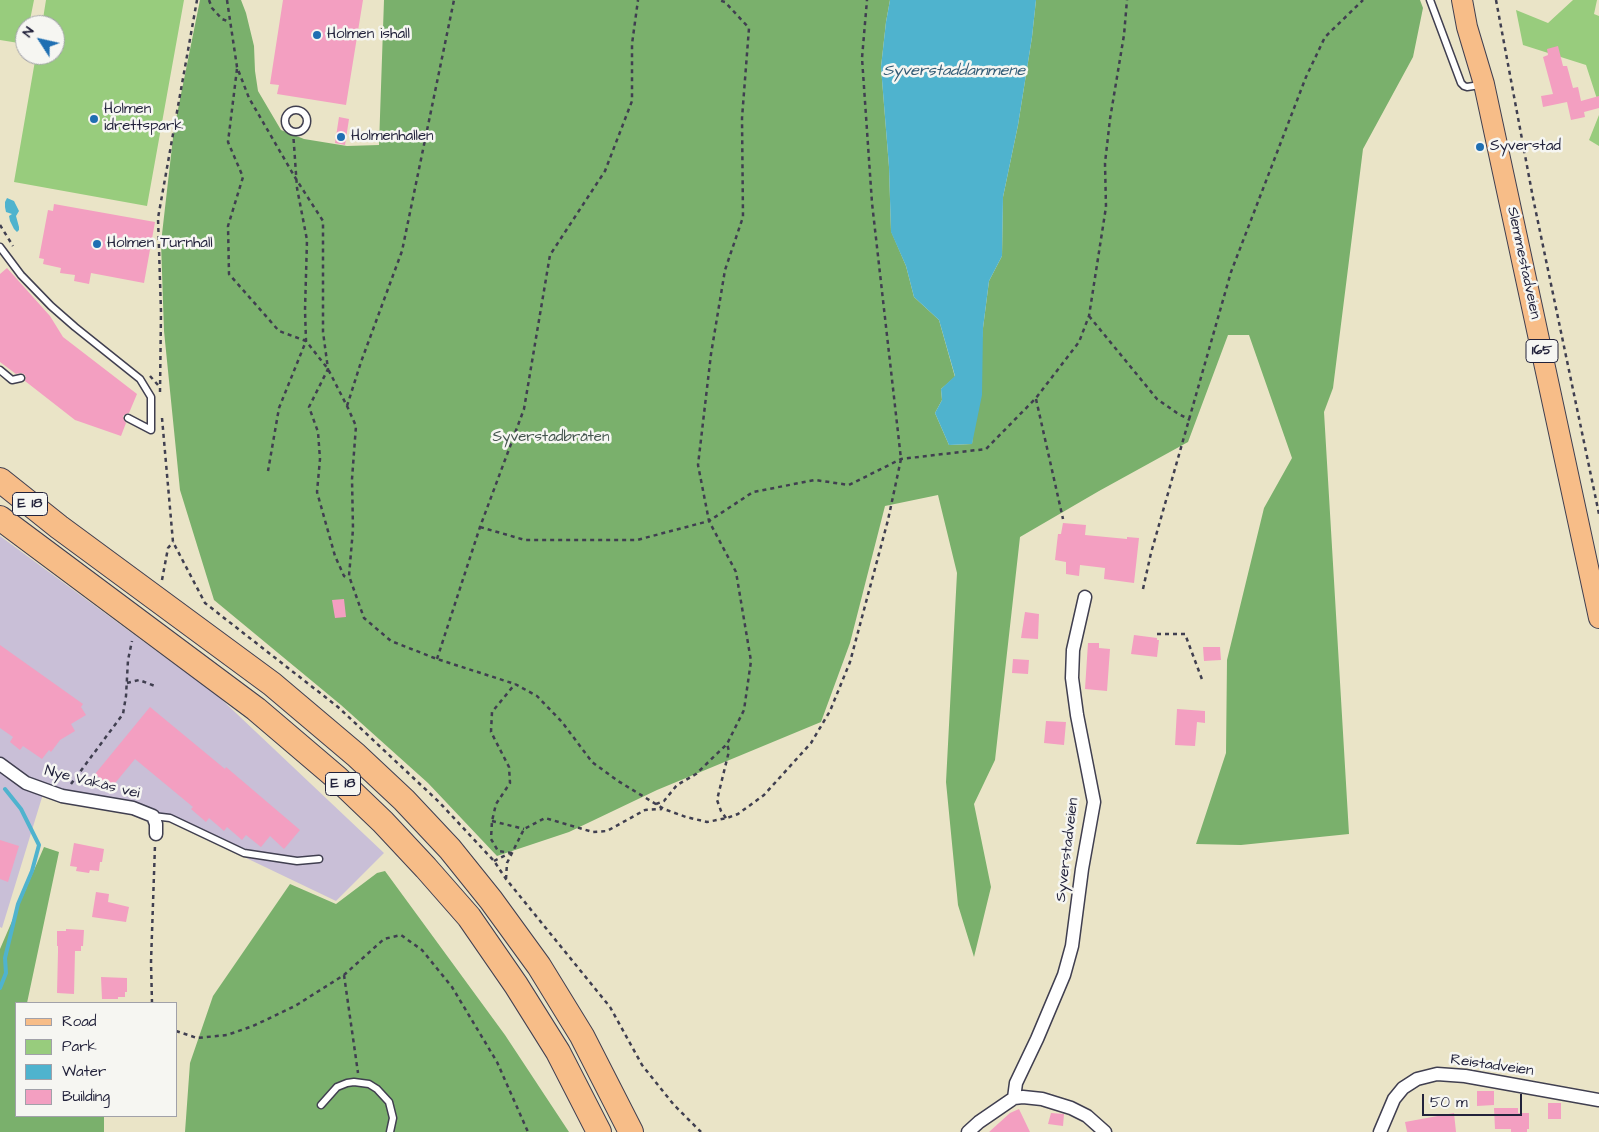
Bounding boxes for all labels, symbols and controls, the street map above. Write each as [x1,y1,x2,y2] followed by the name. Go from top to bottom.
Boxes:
[15,15,65,65] north arrow
[18,23,39,41] text: N
[327,26,410,44] place label: Holmen ishall
[311,29,323,41] marker: Holmen ishall
[883,62,1025,82] water label: Syverstaddammene
[104,101,183,136] place label: Holmen idrettspark
[88,113,100,125] marker: Holmen idrettspark
[351,128,434,146] place label: Holmenhallen
[335,131,347,143] marker: Holmenhallen
[1490,138,1561,156] place label: Syverstad
[1474,141,1486,153] marker: Syverstad
[1502,205,1544,321] street label: Slemmestadveien
[107,235,213,253] place label: Holmen Turnhall
[91,238,103,250] marker: Holmen Turnhall
[1526,340,1558,362] road number: 165
[493,429,609,447] park label: Syverstadbråten
[12,492,48,516] road number: E 18
[43,762,141,804] street label: Nye Vakås vei
[326,772,360,796] road number: E 18
[1053,797,1083,903] street label: Syverstadveien
[15,1002,178,1117] legend
[62,1011,96,1032] text: Road
[62,1036,97,1057] text: Park
[1449,1051,1535,1081] street label: Reistadveien
[62,1061,106,1082] text: Water
[1424,1084,1524,1116] scale bar
[62,1086,110,1107] text: Building
[1430,1092,1468,1113] text: 50 m

